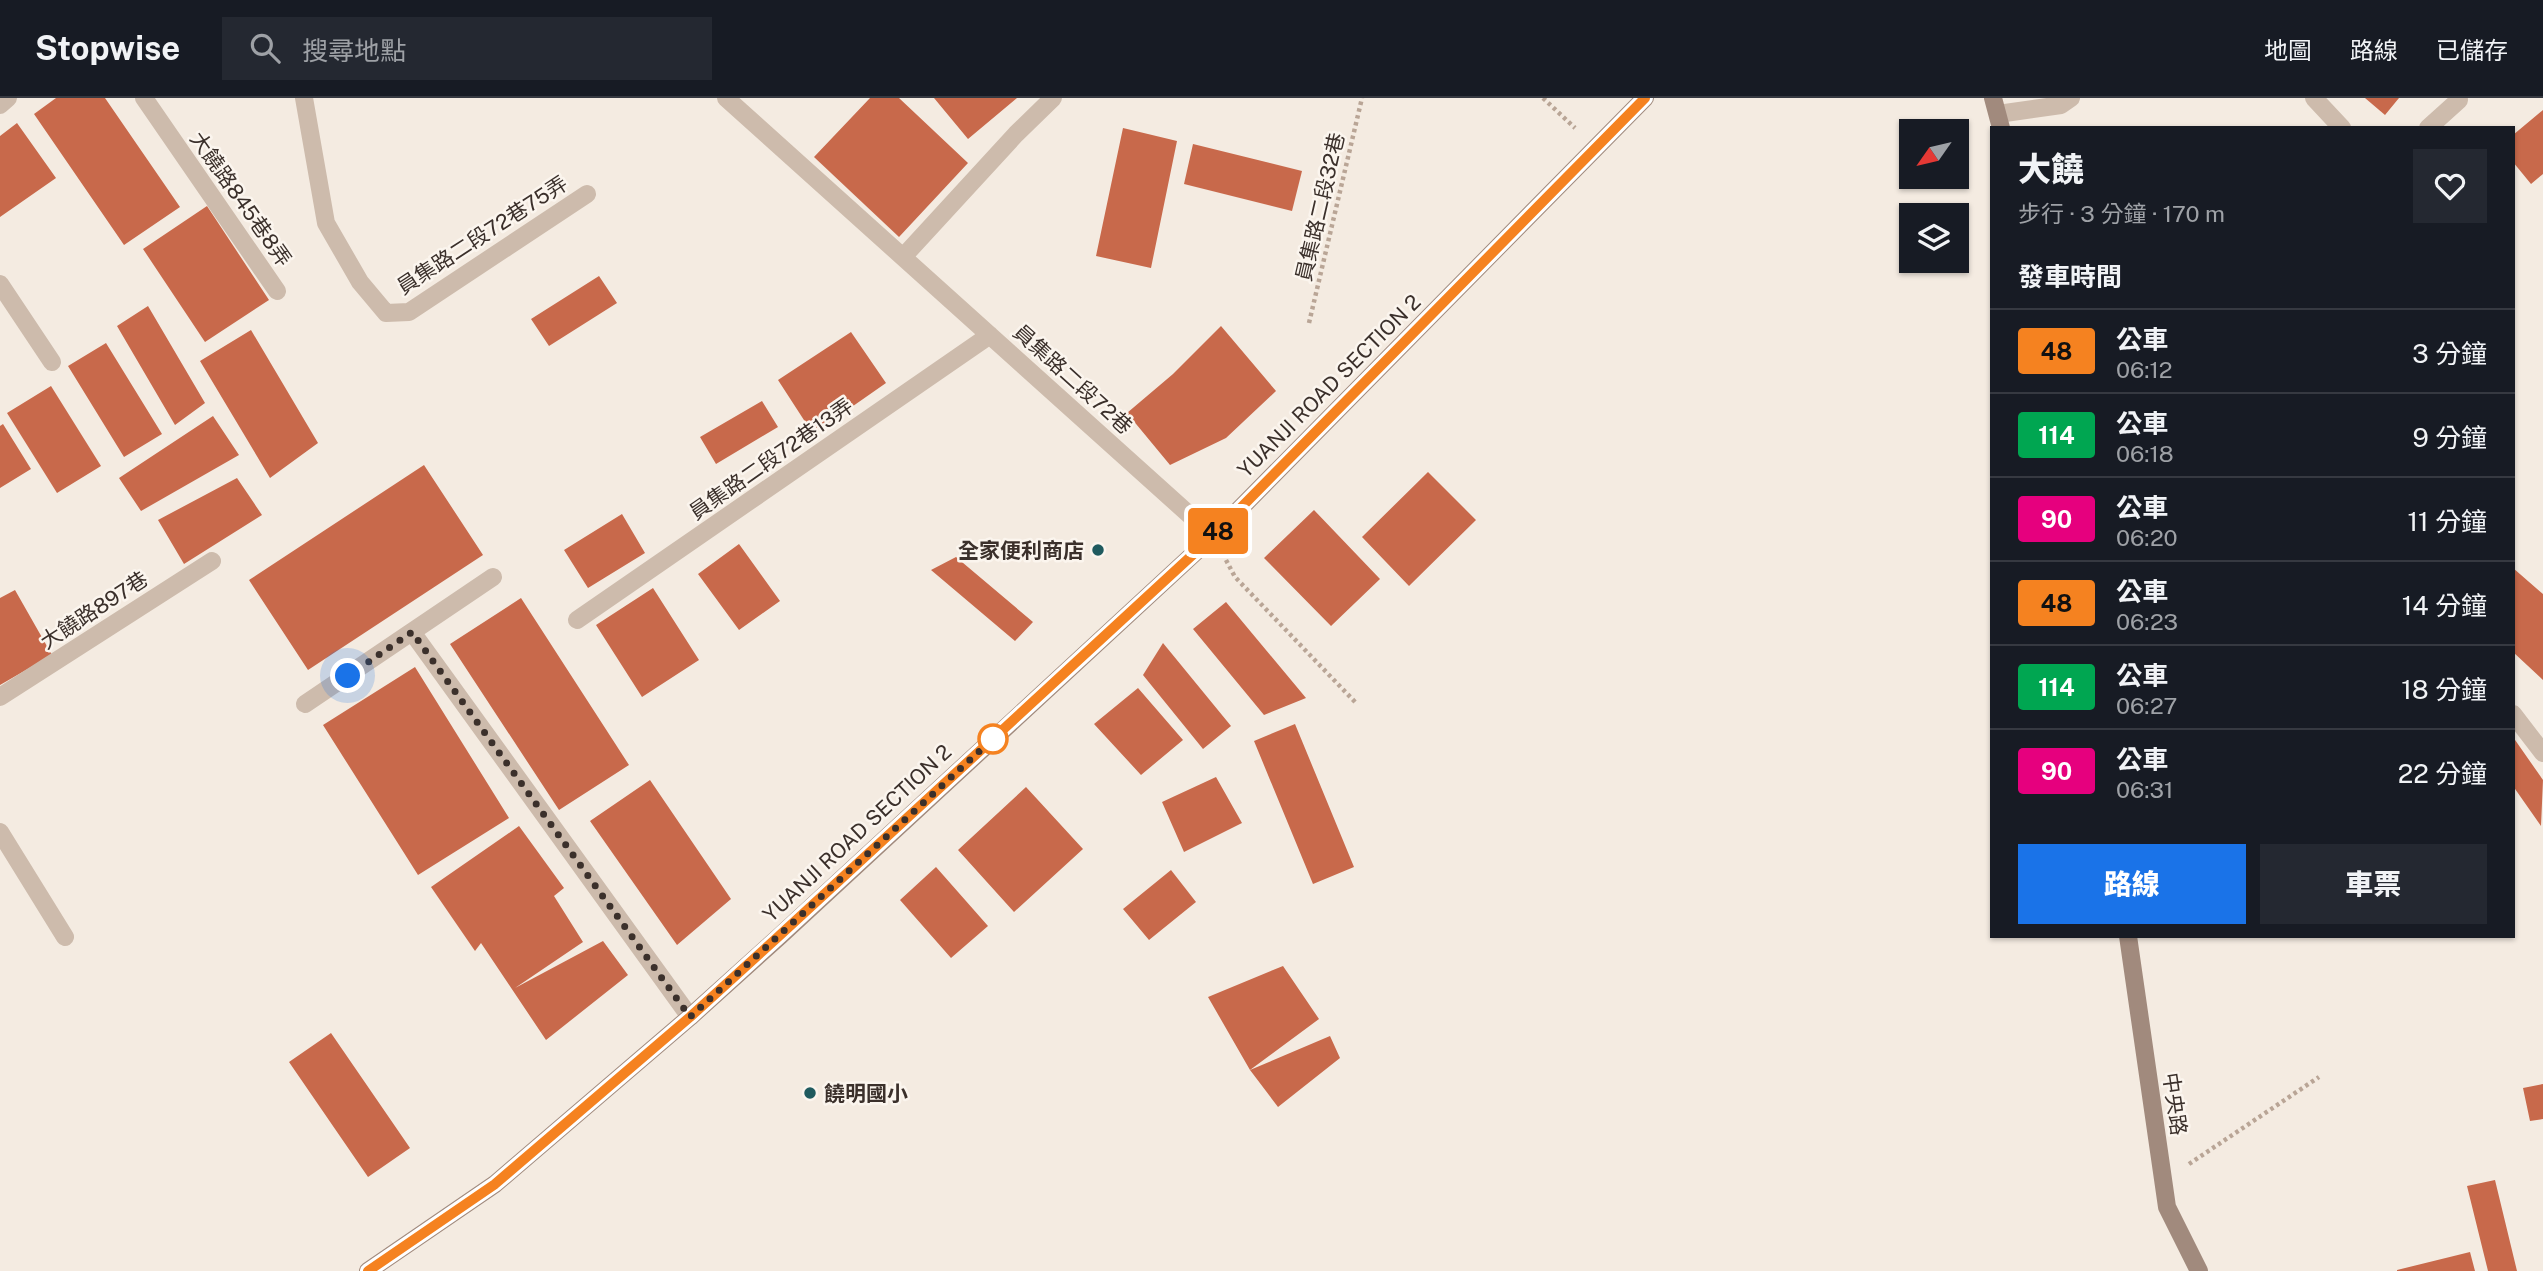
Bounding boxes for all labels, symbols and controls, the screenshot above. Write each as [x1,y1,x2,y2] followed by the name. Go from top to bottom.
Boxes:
[222,17,712,80] search box
[35,29,180,67] text: Stopwise
[246,29,284,67] icon: search
[302,35,406,66] text: 搜尋地點
[2264,36,2312,64] text: 地圖
[2350,36,2398,64] text: 路線
[2436,36,2508,64] text: 已儲存
[1899,119,1969,189] north arrow
[1899,119,1969,273] map controls
[185,127,297,271] street label: 大饒路845巷8弄
[1291,130,1349,284] street label: 員集路二段32巷
[2413,149,2487,223] button: heart
[2018,150,2084,188] text: 大饒
[392,171,572,299] street label: 員集路二段72巷75弄
[2018,200,2225,227] text: 步行 · 3 分鐘 · 170 m
[1899,203,1969,273] button: layers
[2018,261,2122,292] text: 發車時間
[1232,289,1426,483] street label: YUANJI ROAD SECTION 2
[1008,319,1138,439] street label: 員集路二段72巷
[2116,324,2168,355] text: 公車
[2041,337,2072,365] text: 48
[2412,338,2487,369] text: 3 分鐘
[2116,356,2173,383] text: 06:12
[684,393,858,525] street label: 員集路二段72巷13弄
[2116,408,2168,439] text: 公車
[2038,421,2075,449] text: 114
[2412,422,2487,453] text: 9 分鐘
[2116,440,2174,467] text: 06:18
[2116,492,2168,523] text: 公車
[2041,505,2072,533] text: 90
[2408,506,2487,537] text: 11 分鐘
[1186,508,1250,554] line badge: 48
[1202,517,1234,545] text: 48
[2116,524,2178,551] text: 06:20
[958,538,1084,563] place label: 全家便利商店
[1090,542,1106,558] marker: 全家便利商店
[36,566,152,654] street label: 大饒路897巷
[2116,576,2168,607] text: 公車
[2041,589,2072,617] text: 48
[2402,590,2487,621] text: 14 分鐘
[2116,608,2178,635] text: 06:23
[330,658,365,693] your location
[2116,660,2168,691] text: 公車
[2038,673,2075,701] text: 114
[2401,674,2487,705] text: 18 分鐘
[2116,692,2177,719] text: 06:27
[978,724,1008,754] unlabelled marker
[758,739,956,927] street label: YUANJI ROAD SECTION 2
[2116,744,2168,775] text: 公車
[2041,757,2072,785] text: 90
[2398,758,2487,789] text: 22 分鐘
[2116,776,2173,803] text: 06:31
[2018,844,2246,924] button: 路線
[2260,844,2487,924] button: 車票
[2158,1071,2192,1137] street label: 中央路
[824,1081,908,1106] place label: 饒明國小
[802,1085,818,1101] marker: 饒明國小

